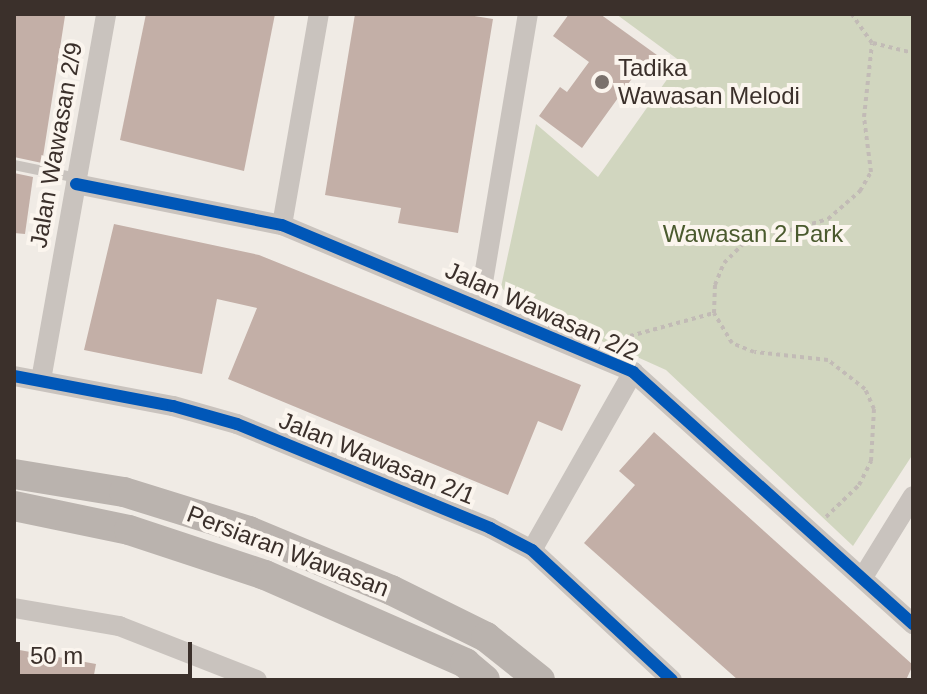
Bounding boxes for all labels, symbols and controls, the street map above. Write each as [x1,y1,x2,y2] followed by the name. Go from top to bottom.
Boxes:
[24,40,88,250] street label: Jalan Wawasan 2/9
[618,54,800,110] place label: Tadika Wawasan Melodi
[593,73,611,91] marker: Tadika Wawasan Melodi
[663,220,843,248] park label: Wawasan 2 Park
[441,255,643,367] street label: Jalan Wawasan 2/2
[275,406,479,510] street label: Jalan Wawasan 2/1
[183,499,393,603] street label: Persiaran Wawasan
[20,626,196,676] scale bar
[30,642,83,669] text: 50 m

